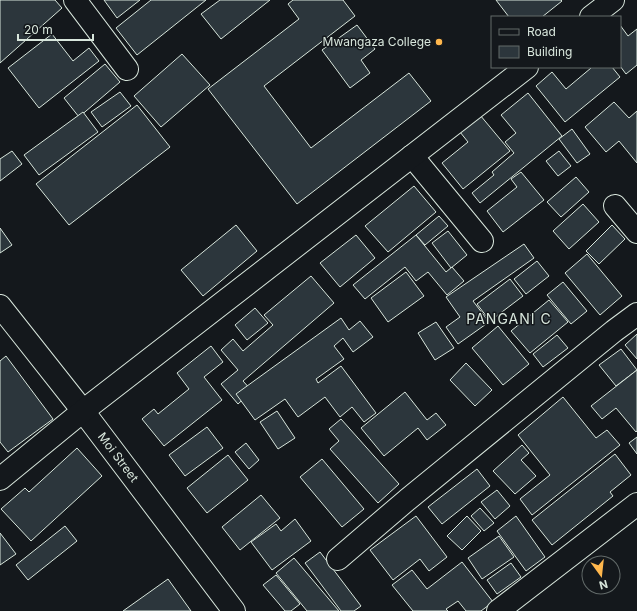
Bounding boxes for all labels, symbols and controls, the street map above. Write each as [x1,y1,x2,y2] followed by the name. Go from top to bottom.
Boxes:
[18,16,93,42] scale bar
[491,16,621,68] legend
[24,22,53,37] text: 20 m
[527,24,556,39] text: Road
[323,34,431,49] place label: Mwangaza College
[434,37,444,47] marker: Mwangaza College
[527,44,572,59] text: Building
[466,310,552,327] district label: PANGANI C
[95,429,142,485] street label: Moi Street
[581,555,621,595] north arrow
[598,577,609,593] text: N

